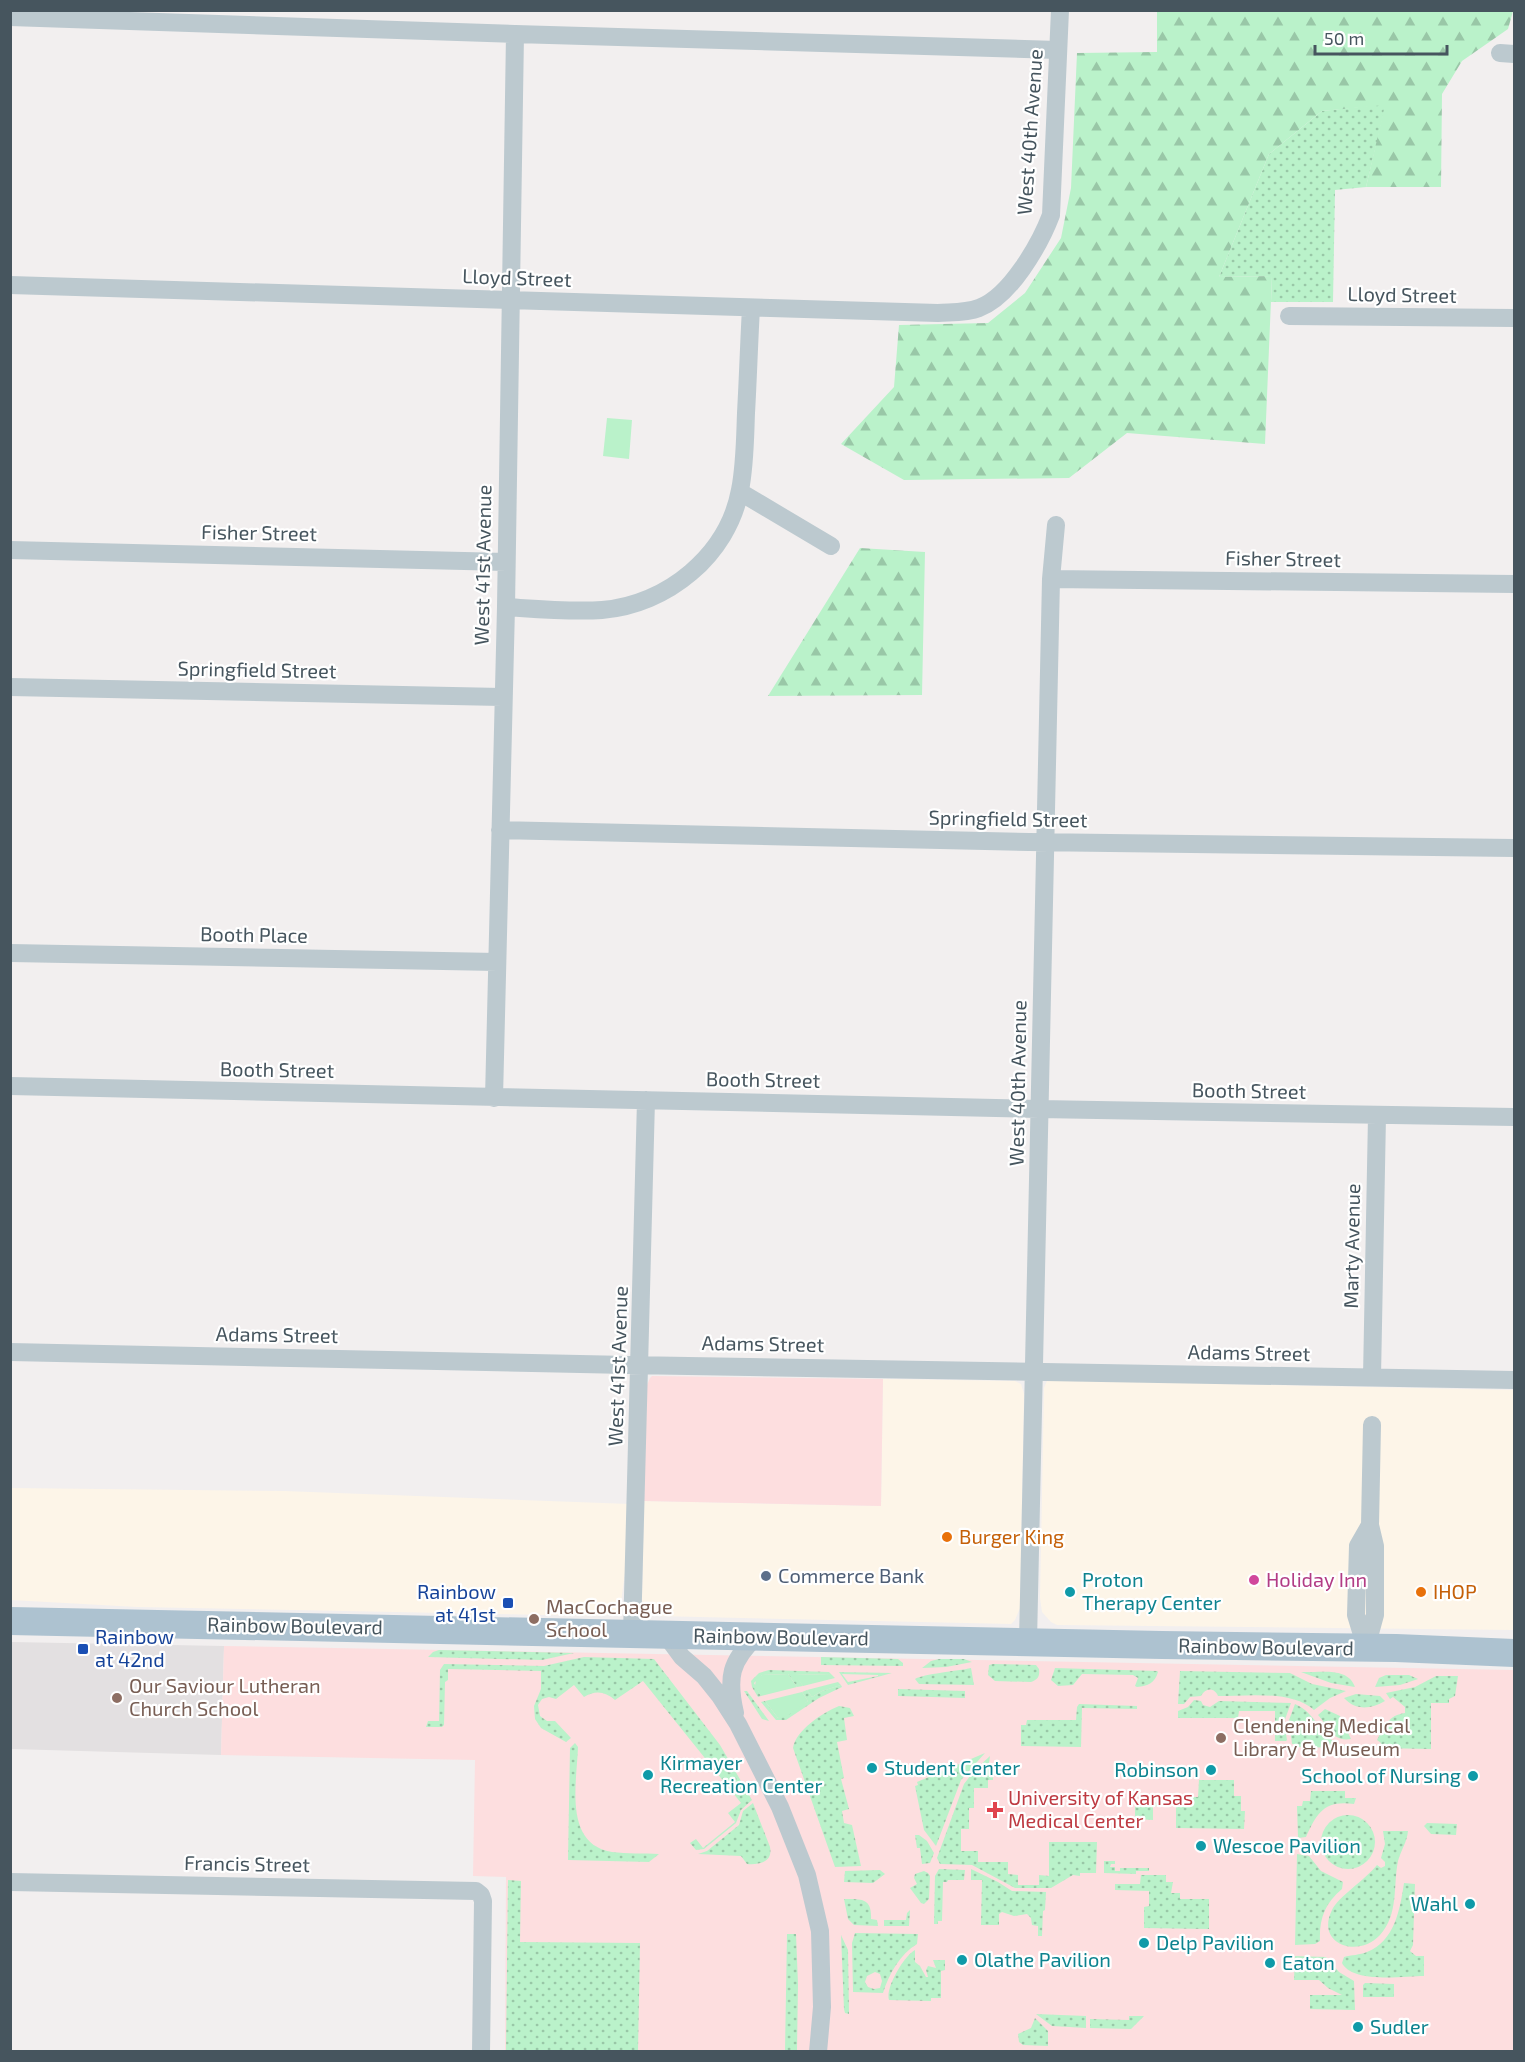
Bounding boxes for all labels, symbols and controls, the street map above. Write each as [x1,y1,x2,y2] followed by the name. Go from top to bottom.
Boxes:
[1315,18,1447,56] scale bar
[1324,27,1364,49] text: 50 m
[1011,48,1047,216] street label: West 40th Avenue
[462,263,573,291] street label: Lloyd Street
[1347,281,1457,307] street label: Lloyd Street
[469,484,495,645] street label: West 41st Avenue
[201,519,318,545] street label: Fisher Street
[1225,545,1342,571] street label: Fisher Street
[177,656,337,682] street label: Springfield Street
[928,805,1088,831] street label: Springfield Street
[200,921,308,947] street label: Booth Place
[1004,1000,1030,1166] street label: West 40th Avenue
[220,1056,335,1082] street label: Booth Street
[706,1066,821,1092] street label: Booth Street
[1192,1077,1307,1103] street label: Booth Street
[1338,1183,1364,1309] street label: Marty Avenue
[602,1285,632,1447] street label: West 41st Avenue
[216,1321,339,1347] street label: Adams Street
[702,1330,825,1356] street label: Adams Street
[1188,1339,1311,1365] street label: Adams Street
[959,1524,1064,1548] place label: Burger King
[940,1530,954,1544] marker: Burger King
[778,1563,924,1587] place label: Commerce Bank
[1082,1567,1221,1614] place label: Proton Therapy Center
[1266,1567,1367,1591] place label: Holiday Inn
[759,1569,773,1583] marker: Commerce Bank
[1247,1573,1261,1587] marker: Holiday Inn
[417,1579,496,1626] place label: Rainbow at 41st
[1433,1579,1477,1603] place label: IHOP
[1063,1585,1077,1599] marker: Proton Therapy Center
[1414,1585,1428,1599] marker: IHOP
[546,1594,673,1641] place label: MacCochague School
[501,1596,515,1610] marker: Rainbow at 41st
[207,1611,383,1639] street label: Rainbow Boulevard
[527,1612,541,1626] marker: MacCochague School
[693,1622,869,1650] street label: Rainbow Boulevard
[95,1624,174,1671] place label: Rainbow at 42nd
[1178,1632,1354,1660] street label: Rainbow Boulevard
[76,1642,90,1656] marker: Rainbow at 42nd
[129,1673,321,1720] place label: Our Saviour Lutheran Church School
[110,1691,124,1705] marker: Our Saviour Lutheran Church School
[1233,1713,1410,1760] place label: Clendening Medical Library & Museum
[1214,1731,1228,1745] marker: Clendening Medical Library & Museum
[660,1750,822,1797] place label: Kirmayer Recreation Center
[884,1755,1020,1779] place label: Student Center
[1114,1757,1199,1781] place label: Robinson
[865,1761,879,1775] marker: Student Center
[1204,1763,1218,1777] marker: Robinson
[1301,1763,1461,1787] place label: School of Nursing
[641,1768,655,1782] marker: Kirmayer Recreation Center
[1466,1769,1480,1783] marker: School of Nursing
[1008,1785,1193,1832] place label: University of Kansas Medical Center
[986,1801,1004,1819] marker: University of Kansas Medical Center
[1213,1833,1361,1857] place label: Wescoe Pavilion
[1194,1839,1208,1853] marker: Wescoe Pavilion
[184,1850,311,1876] street label: Francis Street
[1411,1891,1458,1915] place label: Wahl
[1463,1897,1477,1911] marker: Wahl
[1156,1930,1274,1954] place label: Delp Pavilion
[1137,1936,1151,1950] marker: Delp Pavilion
[974,1947,1111,1971] place label: Olathe Pavilion
[1282,1950,1335,1974] place label: Eaton
[955,1953,969,1967] marker: Olathe Pavilion
[1263,1956,1277,1970] marker: Eaton
[1370,2014,1429,2038] place label: Sudler
[1351,2020,1365,2034] marker: Sudler

